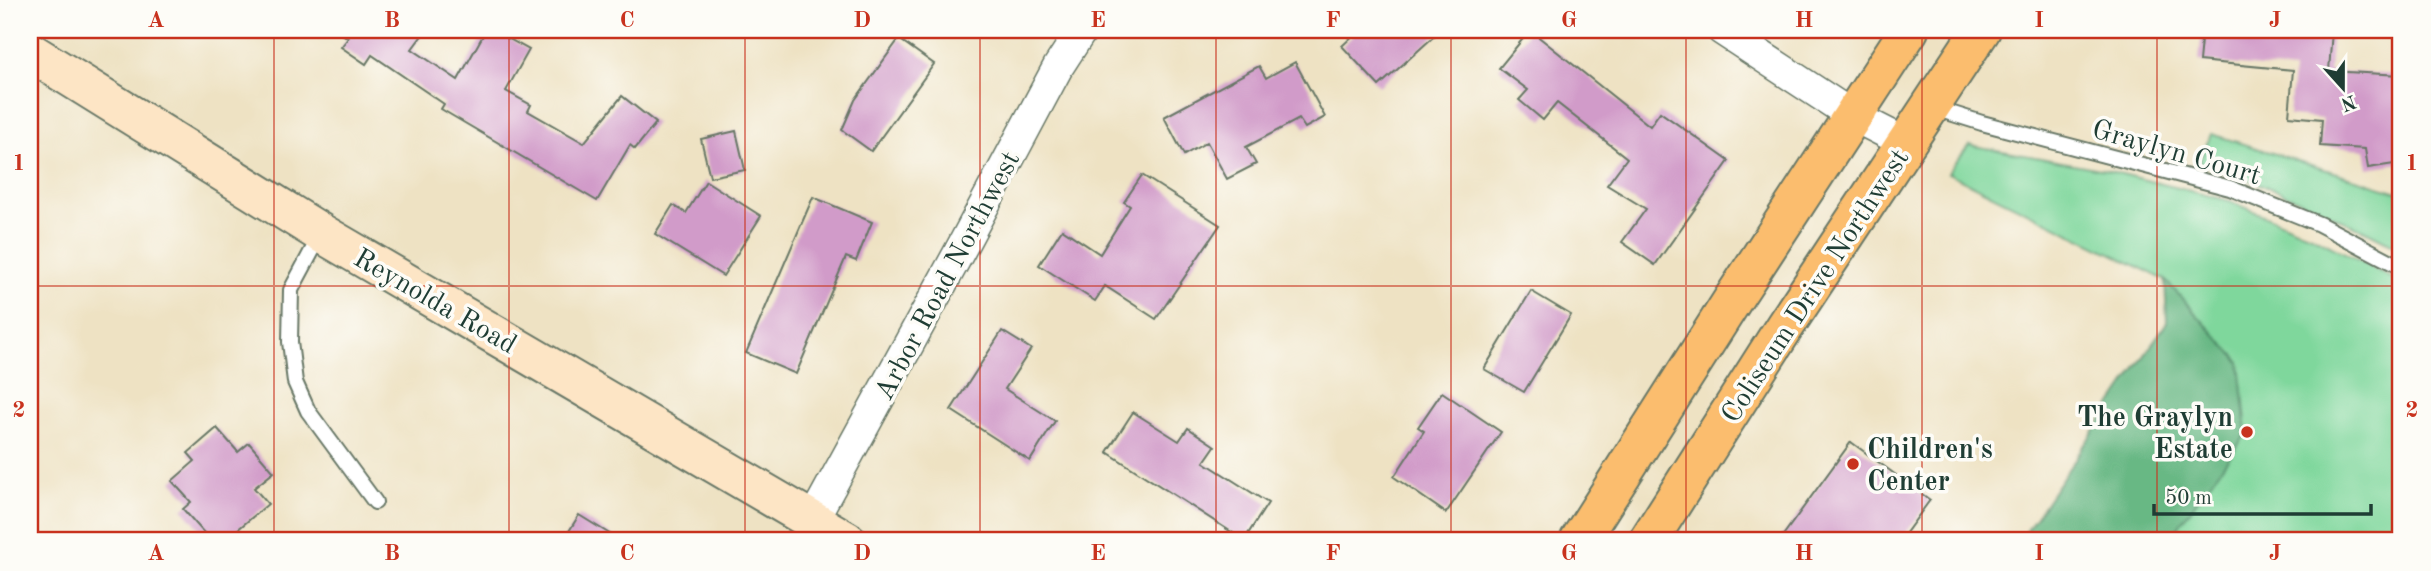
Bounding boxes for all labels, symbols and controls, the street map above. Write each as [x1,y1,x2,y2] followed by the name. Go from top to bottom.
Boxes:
[147,9,165,32] text: A
[384,9,400,32] text: B
[619,9,635,32] text: C
[853,9,871,32] text: D
[1090,9,1106,32] text: E
[1325,9,1341,32] text: F
[1561,9,1577,32] text: G
[1795,9,1813,32] text: H
[2034,9,2044,32] text: I
[2269,9,2281,32] text: J
[2308,52,2378,122] north arrow
[2338,90,2358,113] text: N
[2089,116,2264,191] street label: Graylyn Court
[1718,145,1915,428] street label: Coliseum Drive Northwest
[871,147,1026,406] street label: Arbor Road Northwest
[12,152,26,175] text: 1
[2405,152,2419,175] text: 1
[348,245,521,360] street label: Reynolda Road
[12,399,26,422] text: 2
[2405,399,2419,422] text: 2
[2077,405,2233,465] place label: The Graylyn Estate
[2239,424,2255,440] marker: The Graylyn Estate
[1867,437,1993,497] place label: Children's Center
[1845,456,1861,472] marker: Children's Center
[2154,473,2372,517] scale bar
[2165,488,2212,509] text: 50 m
[147,542,165,565] text: A
[384,542,400,565] text: B
[619,542,635,565] text: C
[853,542,871,565] text: D
[1090,542,1106,565] text: E
[1325,542,1341,565] text: F
[1561,542,1577,565] text: G
[1795,542,1813,565] text: H
[2034,542,2044,565] text: I
[2269,542,2281,565] text: J

